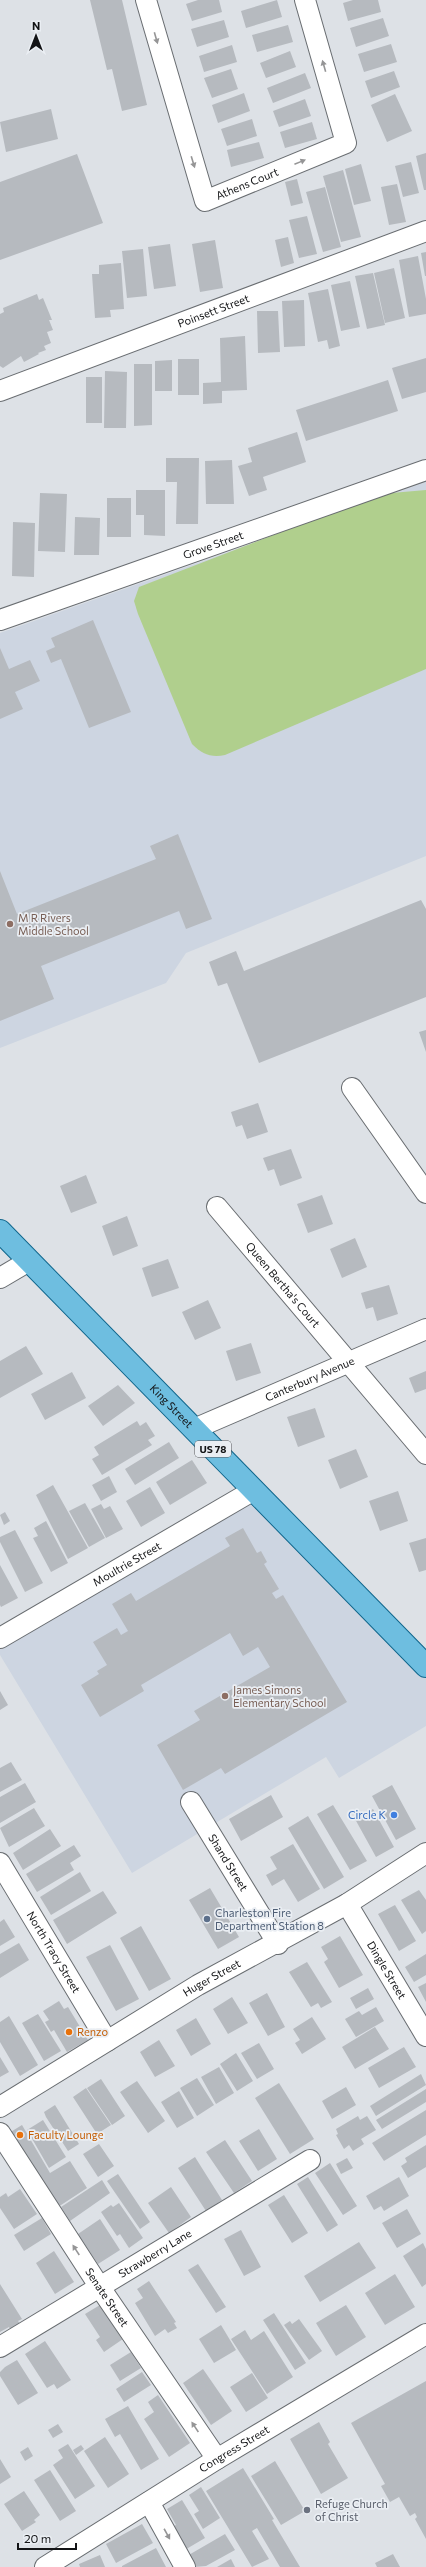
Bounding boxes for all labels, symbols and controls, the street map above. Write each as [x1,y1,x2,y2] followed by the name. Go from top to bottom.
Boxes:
[16,16,56,56] north arrow
[32,19,40,32] text: N
[153,32,159,44] one-way arrow
[321,60,327,72] one-way arrow
[190,157,196,169] one-way arrow
[295,159,307,165] one-way arrow
[214,164,281,202] street label: Athens Court
[176,291,251,330] street label: Poinsett Street
[181,528,245,561] street label: Grove Street
[18,911,89,937] place label: M R Rivers Middle School
[5,919,15,929] marker: M R Rivers Middle School
[244,1239,323,1330] street label: Queen Bertha's Court
[263,1354,356,1404] street label: Canterbury Avenue
[148,1381,196,1431] street label: King Street
[195,1441,231,1457] road number: US 78
[90,1538,164,1589] street label: Moultrie Street
[233,1683,326,1709] place label: James Simons Elementary School
[220,1691,230,1701] marker: James Simons Elementary School
[348,1808,387,1821] place label: Circle K
[389,1810,399,1820] marker: Circle K
[206,1831,251,1894] street label: Shand Street
[215,1906,324,1932] place label: Charleston Fire Department Station 8
[25,1909,84,1995] street label: North Tracy Street
[202,1914,212,1924] marker: Charleston Fire Department Station 8
[365,1939,410,2001] street label: Dingle Street
[180,1956,243,1999] street label: Huger Street
[77,2025,109,2038] place label: Renzo
[64,2027,74,2037] marker: Renzo
[28,2128,104,2141] place label: Faculty Lounge
[15,2130,25,2140] marker: Faculty Lounge
[116,2226,194,2280] street label: Strawberry Lane
[72,2245,80,2255] one-way arrow
[83,2265,132,2329] street label: Senate Street
[191,2422,199,2432] one-way arrow
[196,2422,272,2475] street label: Congress Street
[315,2497,388,2523] place label: Refuge Church of Christ
[302,2505,312,2515] marker: Refuge Church of Christ
[18,2525,76,2551] scale bar
[164,2529,171,2540] one-way arrow
[24,2531,51,2545] text: 20 m

